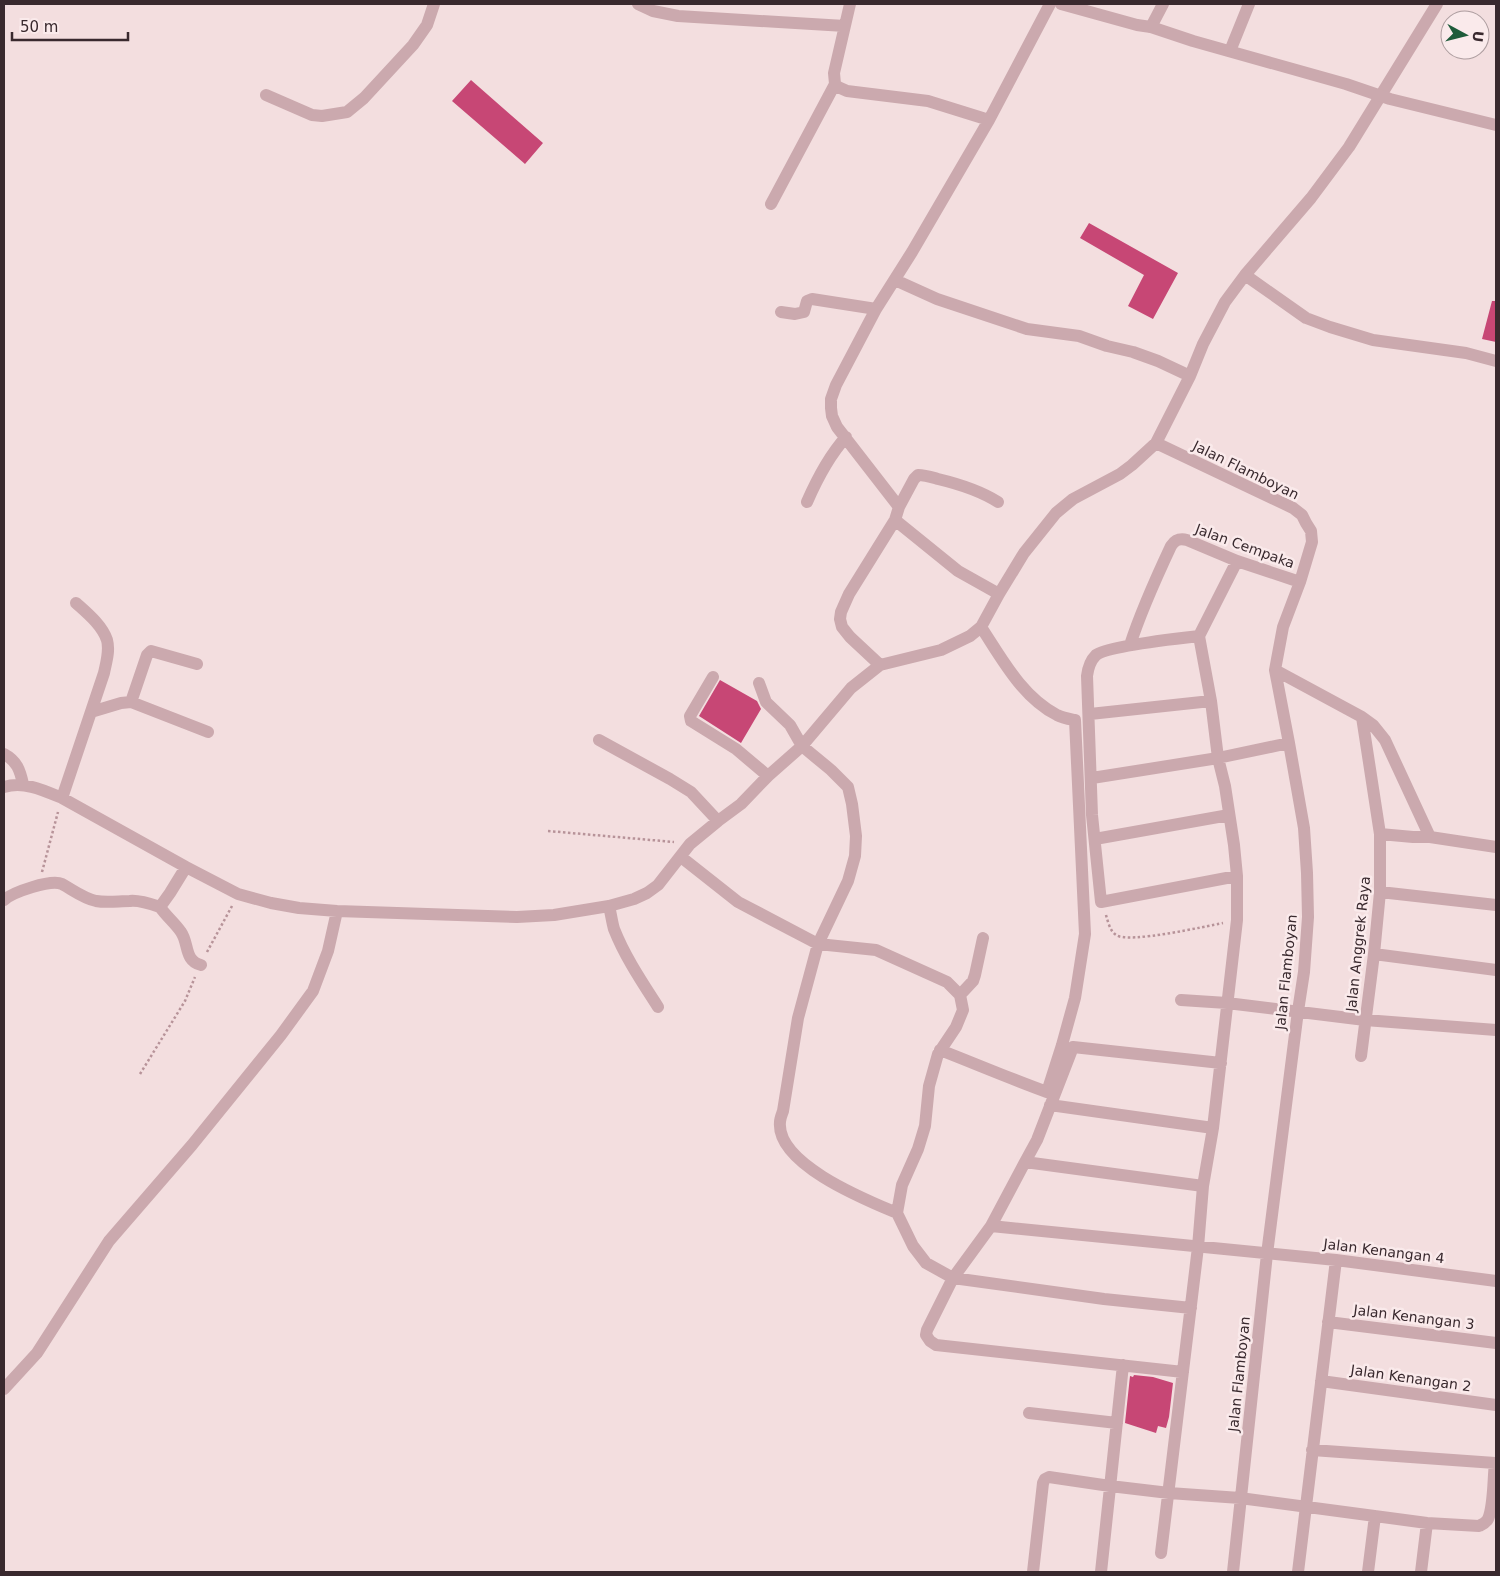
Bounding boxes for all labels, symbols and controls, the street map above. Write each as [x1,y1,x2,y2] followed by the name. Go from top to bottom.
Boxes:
[12,10,129,42] scale bar
[1440,10,1490,60] north arrow
[20,18,58,36] text: 50 m
[1469,30,1487,43] text: U
[1190,437,1302,503] street label: Jalan Flamboyan
[1192,520,1297,571] street label: Jalan Cempaka
[1343,875,1373,1014] street label: Jalan Anggrek Raya
[1272,914,1300,1031] street label: Jalan Flamboyan
[1322,1236,1445,1266] street label: Jalan Kenangan 4
[1352,1302,1475,1332] street label: Jalan Kenangan 3
[1225,1316,1253,1433] street label: Jalan Flamboyan
[1349,1361,1472,1394] street label: Jalan Kenangan 2

